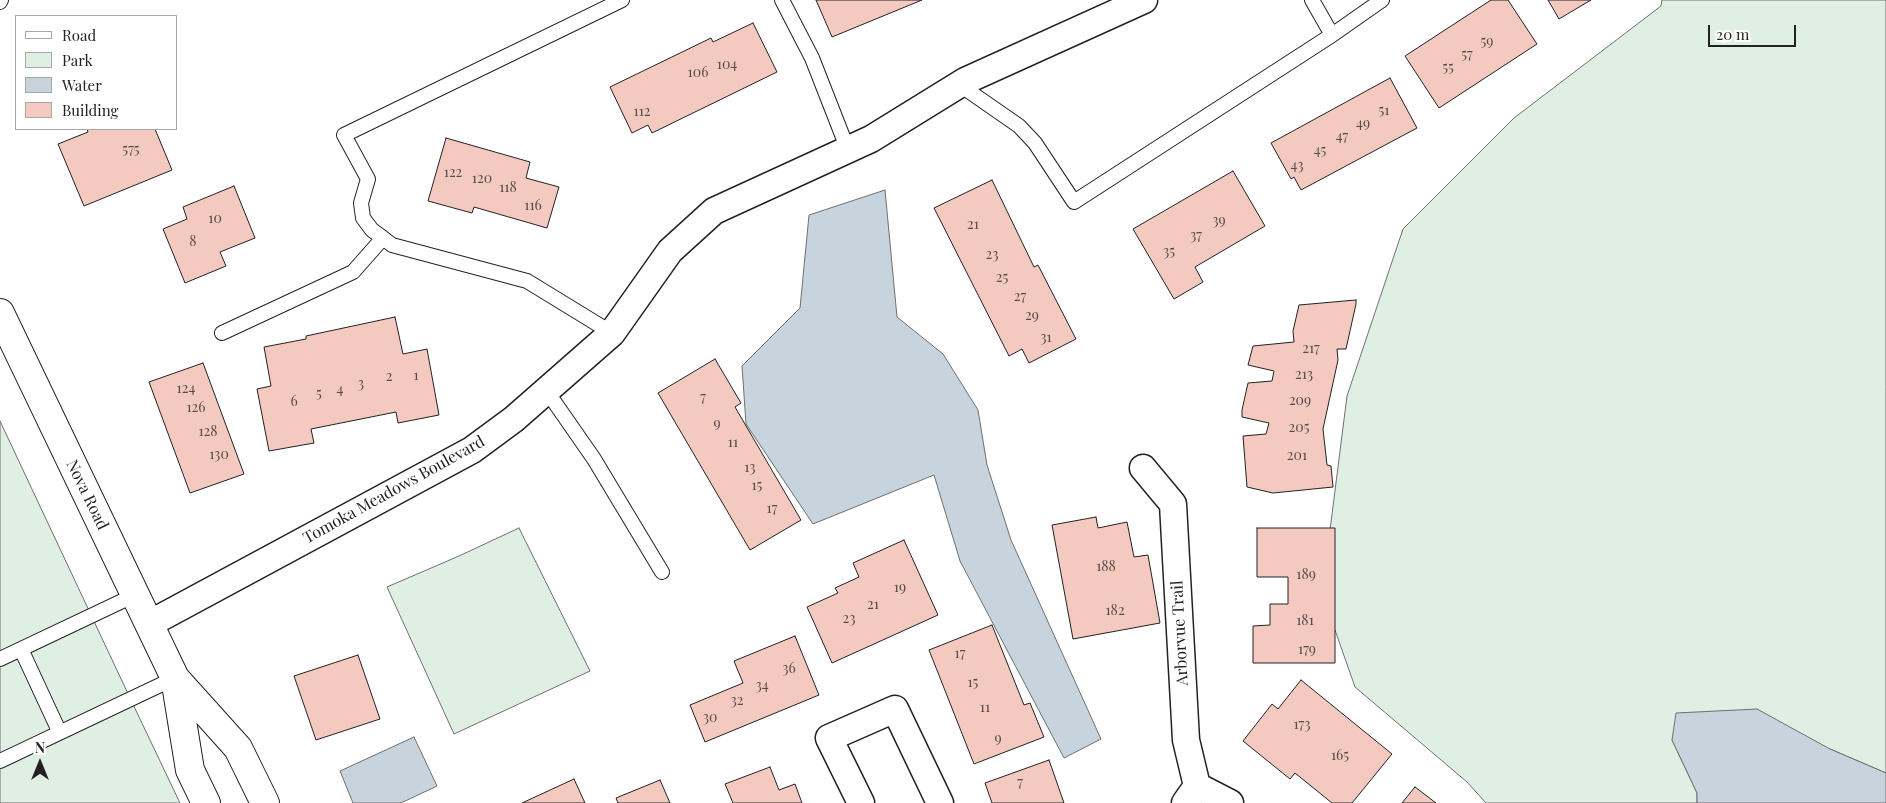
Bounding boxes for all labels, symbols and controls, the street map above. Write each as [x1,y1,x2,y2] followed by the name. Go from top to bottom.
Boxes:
[15,15,178,130] legend
[1711,15,1798,47] scale bar
[1716,24,1749,44] text: 20 m
[62,25,96,45] text: Road
[1481,34,1493,50] house number: 59
[1461,47,1473,63] house number: 57
[62,50,93,70] text: Park
[717,57,737,73] house number: 104
[1442,60,1454,76] house number: 55
[688,65,708,81] house number: 106
[62,75,102,95] text: Water
[62,100,118,120] text: Building
[1379,103,1389,119] house number: 51
[633,104,651,120] house number: 112
[1356,116,1370,132] house number: 49
[1336,129,1348,145] house number: 47
[122,142,140,158] house number: 575
[1314,143,1326,159] house number: 45
[1291,158,1303,174] house number: 43
[444,165,462,181] house number: 122
[472,171,492,187] house number: 120
[499,180,517,196] house number: 118
[524,198,542,214] house number: 116
[208,211,222,227] house number: 10
[1212,213,1226,229] house number: 39
[967,217,979,233] house number: 21
[1190,228,1202,244] house number: 37
[189,234,197,250] house number: 8
[1163,244,1175,260] house number: 35
[985,247,999,263] house number: 23
[996,270,1008,286] house number: 25
[1014,289,1026,305] house number: 27
[1025,308,1039,324] house number: 29
[1040,330,1052,346] house number: 31
[1302,341,1320,357] house number: 217
[1295,367,1313,383] house number: 213
[413,368,419,384] house number: 1
[386,369,392,385] house number: 2
[358,376,364,392] house number: 3
[177,381,195,397] house number: 124
[337,382,343,398] house number: 4
[316,386,322,402] house number: 5
[700,390,706,406] house number: 7
[1289,393,1311,409] house number: 209
[290,394,298,410] house number: 6
[186,400,206,416] house number: 126
[713,416,721,432] house number: 9
[1289,420,1309,436] house number: 205
[198,424,218,440] house number: 128
[300,432,488,548] street label: Tomoka Meadows Boulevard
[728,435,738,451] house number: 11
[209,447,229,463] house number: 130
[1287,448,1307,464] house number: 201
[62,457,112,533] street label: Nova Road
[744,460,756,476] house number: 13
[752,478,762,494] house number: 15
[767,501,777,517] house number: 17
[1096,559,1116,575] house number: 188
[1296,567,1316,583] house number: 189
[894,580,906,596] house number: 19
[1168,580,1192,686] street label: Arborvue Trail
[867,597,879,613] house number: 21
[1105,603,1125,619] house number: 182
[842,611,856,627] house number: 23
[1296,613,1314,629] house number: 181
[1298,642,1316,658] house number: 179
[955,646,965,662] house number: 17
[782,661,796,677] house number: 36
[968,675,978,691] house number: 15
[755,678,769,694] house number: 34
[730,693,744,709] house number: 32
[980,700,990,716] house number: 11
[703,710,717,726] house number: 30
[1293,717,1311,733] house number: 173
[994,731,1002,747] house number: 9
[15,738,65,788] north arrow
[35,738,45,757] text: N
[1331,748,1349,764] house number: 165
[1017,775,1023,791] house number: 7

